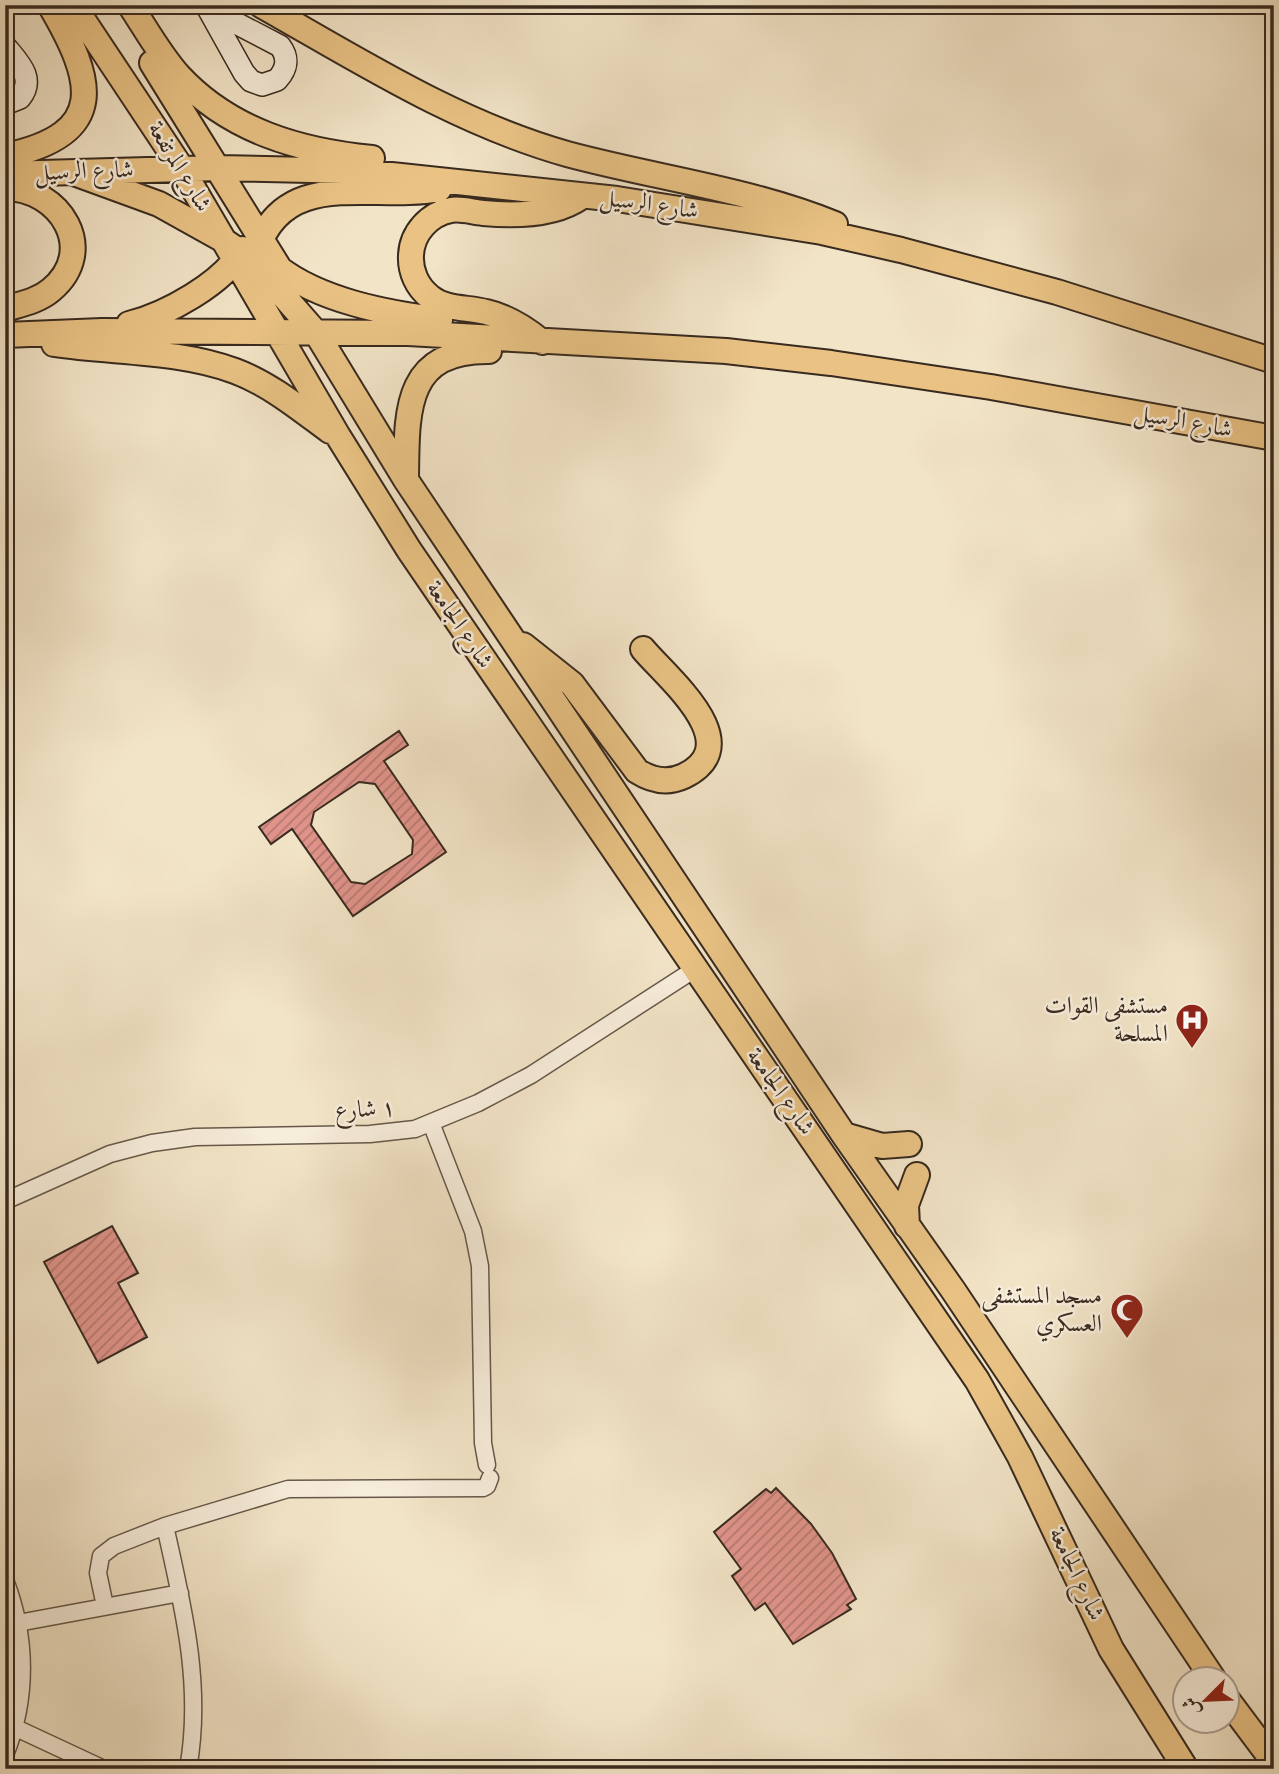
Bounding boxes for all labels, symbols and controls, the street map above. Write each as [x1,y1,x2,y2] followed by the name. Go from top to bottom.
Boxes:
[137,116,218,220] street label: شارع المرتفعة
[34,155,134,192] street label: شارع الرسيل
[597,183,700,230] street label: شارع الرسيل
[1131,398,1235,449] street label: شارع الرسيل
[416,575,500,677] street label: شارع الجامعة
[1044,991,1168,1050] place label: مستشفى القوات المسلحة
[1173,1001,1211,1050] hospital icon: مستشفى القوات المسلحة
[736,1042,821,1144] street label: شارع الجامعة
[334,1093,396,1130] street label: ١ شارع
[981,1281,1102,1342] place label: مسجد المستشفى العسكري
[1108,1291,1146,1340] mosque icon: مسجد المستشفى العسكري
[1038,1522,1111,1627] street label: شارع الجامعة
[1170,1666,1240,1736] north arrow
[1177,1693,1207,1720] text: ش

